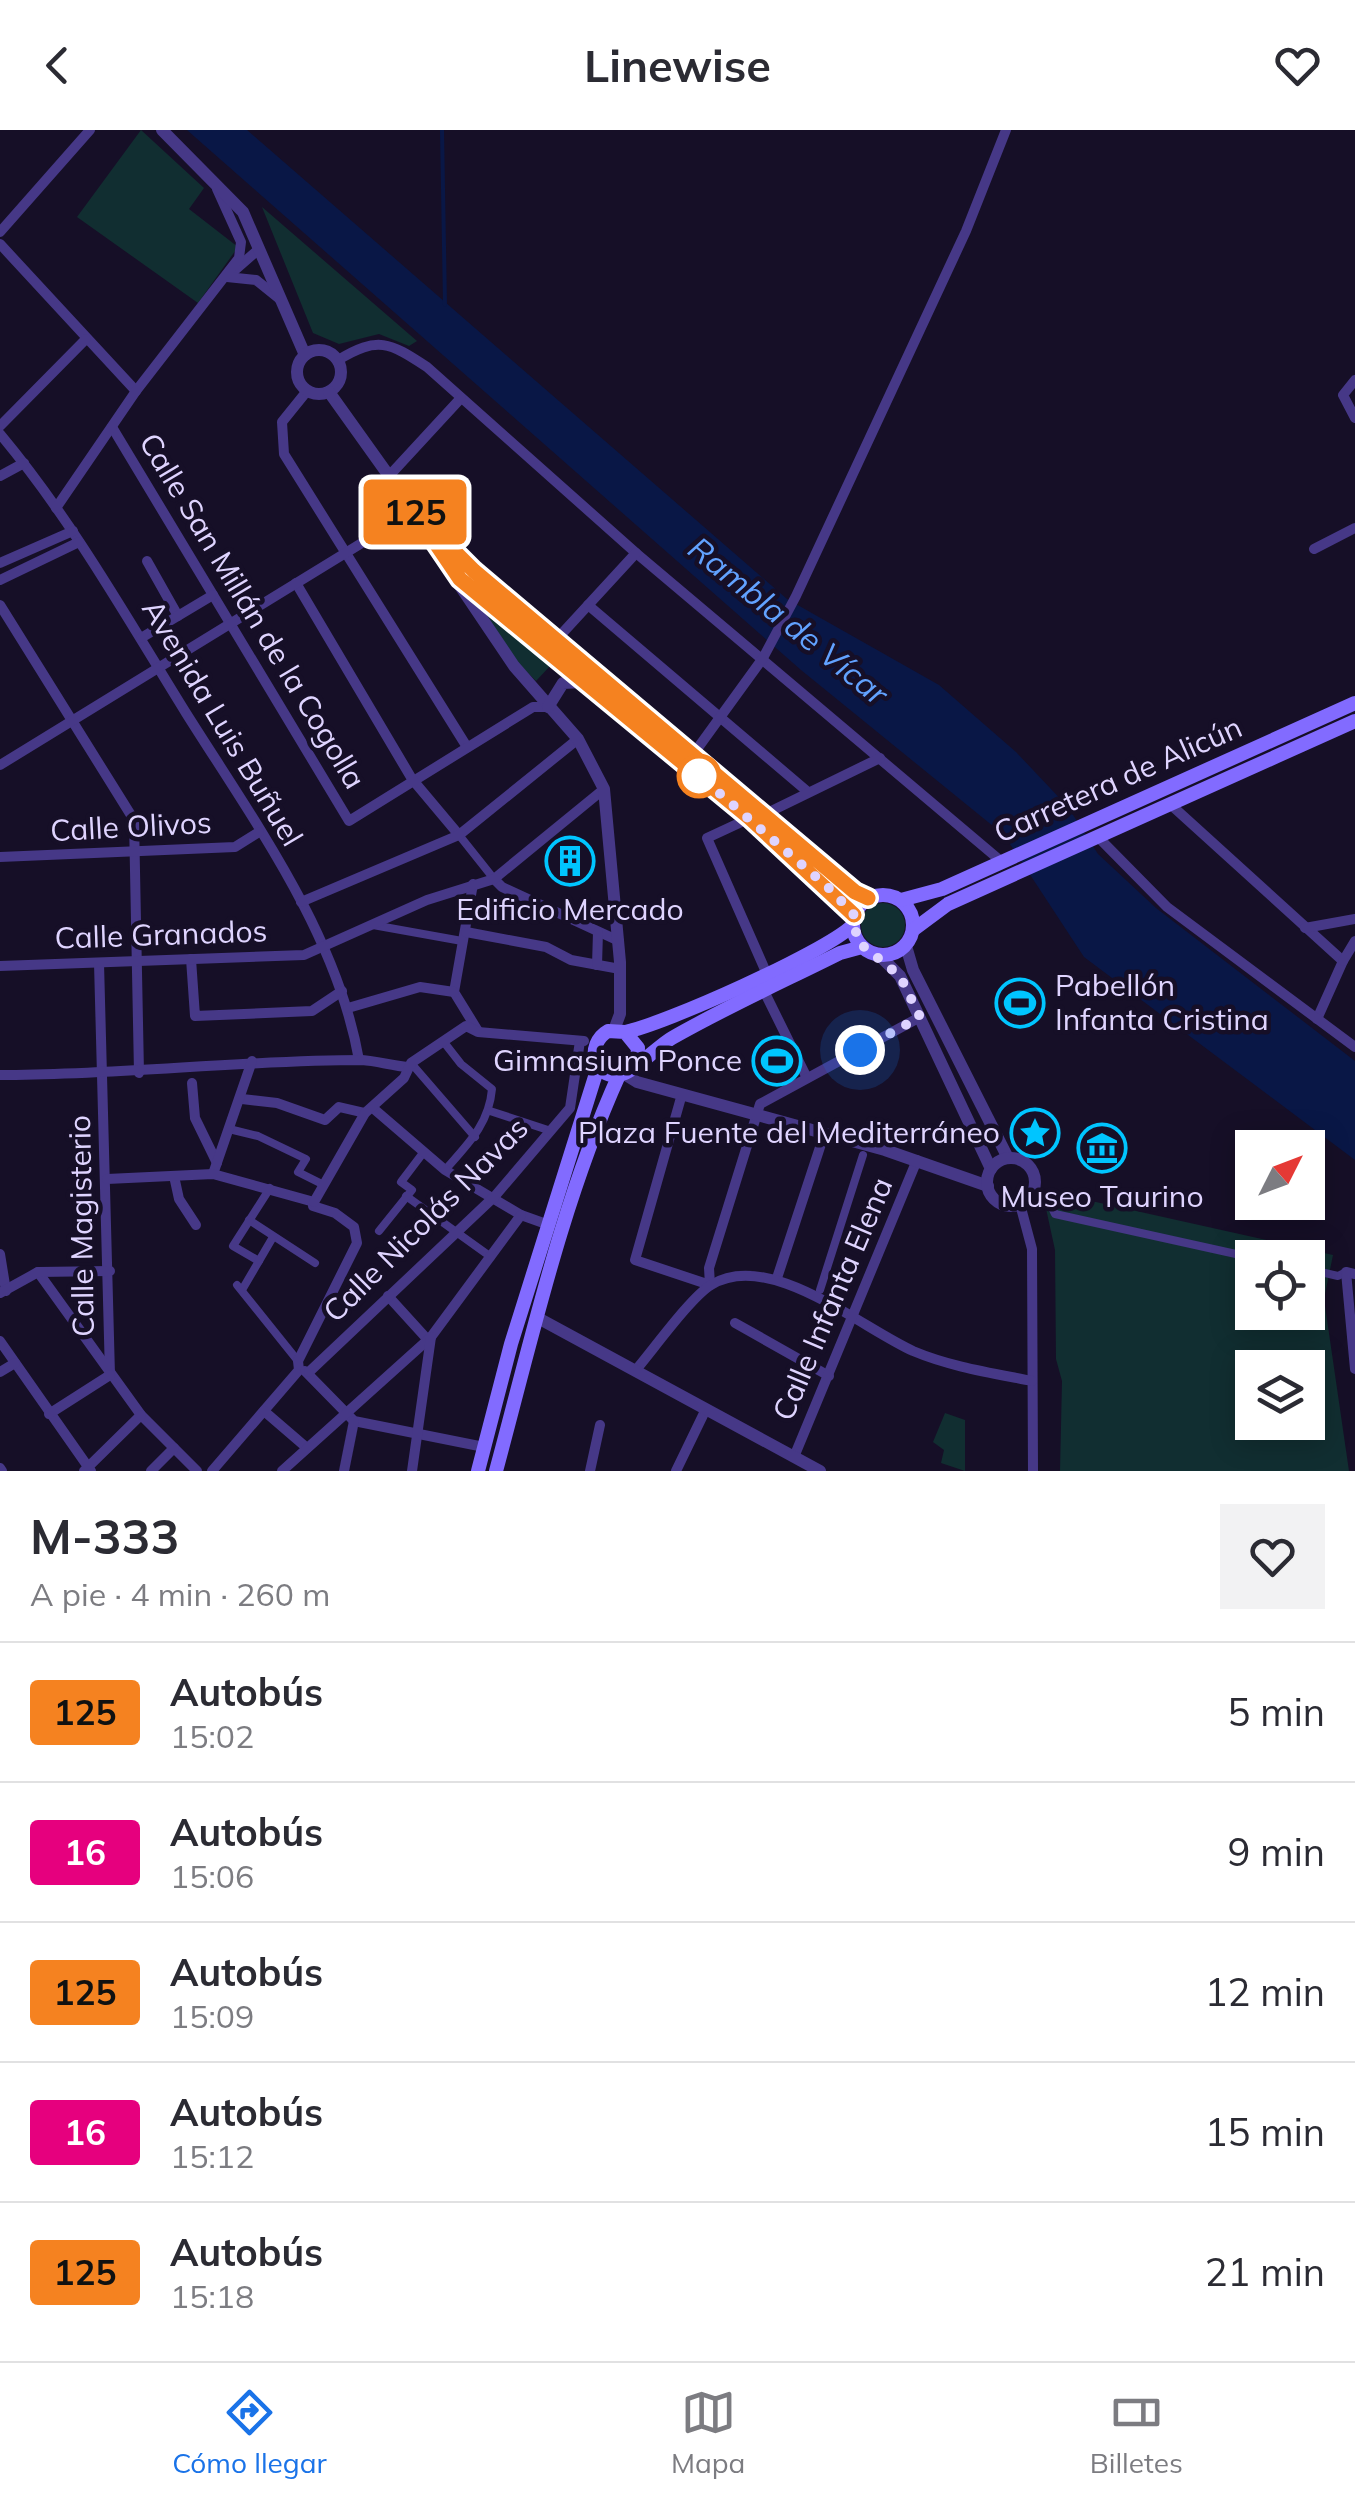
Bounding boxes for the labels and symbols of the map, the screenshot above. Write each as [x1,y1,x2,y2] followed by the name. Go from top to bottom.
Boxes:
[131,426,374,795] street label: Calle San Millán de la Cogolla
[358,480,472,544] line badge: 125
[681,528,898,714] water label: Rambla de Vícar
[134,592,312,853] street label: Avenida Luis Buñuel
[988,707,1247,851] street label: Carretera de Alicún
[678,755,720,797] unlabelled marker
[49,803,213,849] street label: Calle Olivos
[544,835,596,887] building icon: Edificio Mercado
[456,890,684,928] place label: Edificio Mercado
[54,911,268,957] street label: Calle Granados
[1055,966,1269,1038] place label: Pabellón Infanta Cristina
[994,977,1046,1029] sports icon: Pabellón Infanta Cristina
[835,1025,885,1075] your location
[751,1035,803,1087] sports icon: Gimnasium Ponce
[493,1041,742,1079] place label: Gimnasium Ponce
[1009,1107,1061,1159] place icon: Plaza Fuente del Mediterráneo
[315,1109,536,1330] street label: Calle Nicolás Navas
[578,1113,1000,1151] place label: Plaza Fuente del Mediterráneo
[60,1115,102,1337] street label: Calle Magisterio
[1076,1122,1128,1174] museum icon: Museo Taurino
[1235,1130,1325,1220] north arrow
[764,1171,900,1426] street label: Calle Infanta Elena
[1000,1177,1204,1215] place label: Museo Taurino

